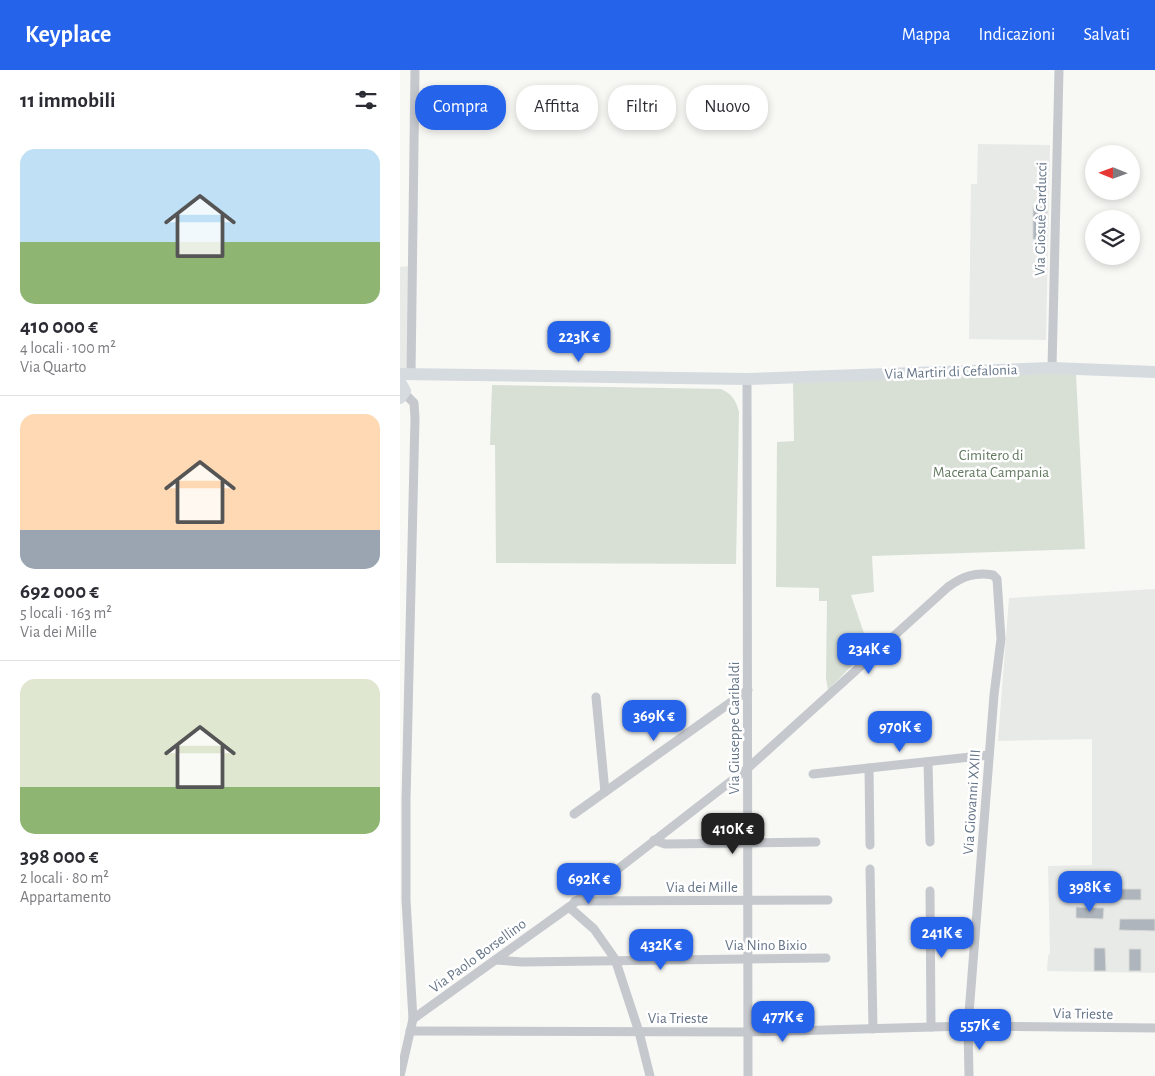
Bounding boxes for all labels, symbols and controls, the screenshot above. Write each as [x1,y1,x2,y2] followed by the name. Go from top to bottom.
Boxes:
[25,23,111,47] text: Keyplace
[902,26,951,44] text: Mappa
[979,26,1055,44] text: Indicazioni
[1083,26,1130,44] text: Salvati
[415,85,506,130] chip: Compra
[516,85,598,130] chip: Affitta
[608,85,676,130] chip: Filtri
[686,85,768,130] chip: Nuovo
[352,86,380,114] icon: filters
[20,90,115,111] text: 11 immobili
[1085,145,1140,200] north arrow
[1085,145,1140,265] map controls
[1033,162,1049,276] street label: Via Giosuè Carducci
[155,181,245,271] icon: home
[1085,210,1140,265] button: layers
[20,316,98,337] text: 410 000 €
[538,320,620,363] pin: 223K €
[558,329,600,345] text: 223K €
[20,340,116,356] text: 4 locali · 100 m²
[20,359,86,375] text: Via Quarto
[884,362,1018,382] street label: Via Martiri di Cefalonia
[155,447,245,537] icon: home
[933,448,1049,480] park label: Cimitero di Macerata Campania
[20,581,99,602] text: 692 000 €
[20,605,112,621] text: 5 locali · 163 m²
[20,624,97,640] text: Via dei Mille
[828,632,910,675] pin: 234K €
[848,641,890,657] text: 234K €
[727,662,742,794] street label: Via Giuseppe Garibaldi
[613,700,695,742] pin: 369K €
[633,708,675,724] text: 369K €
[859,710,941,753] pin: 970K €
[155,712,245,802] icon: home
[879,719,921,735] text: 970K €
[961,749,983,855] street label: Via Giovanni XXIII
[692,812,774,855] pin: 410K €
[712,821,754,837] text: 410K €
[20,846,99,867] text: 398 000 €
[548,862,630,905] pin: 692K €
[20,870,109,886] text: 2 locali · 80 m²
[1049,870,1131,913] pin: 398K €
[568,871,610,887] text: 692K €
[1069,879,1111,895] text: 398K €
[666,880,738,895] street label: Via dei Mille
[20,889,111,905] text: Appartamento
[427,916,529,996] street label: Via Paolo Borsellino
[901,916,983,959] pin: 241K €
[922,925,962,941] text: 241K €
[620,928,702,971] pin: 432K €
[640,937,682,953] text: 432K €
[725,938,807,953] street label: Via Nino Bixio
[742,1000,824,1043] pin: 477K €
[1053,1006,1113,1022] street label: Via Trieste
[939,1008,1021,1051] pin: 557K €
[762,1009,804,1025] text: 477K €
[648,1011,708,1026] street label: Via Trieste
[960,1017,1000,1033] text: 557K €

